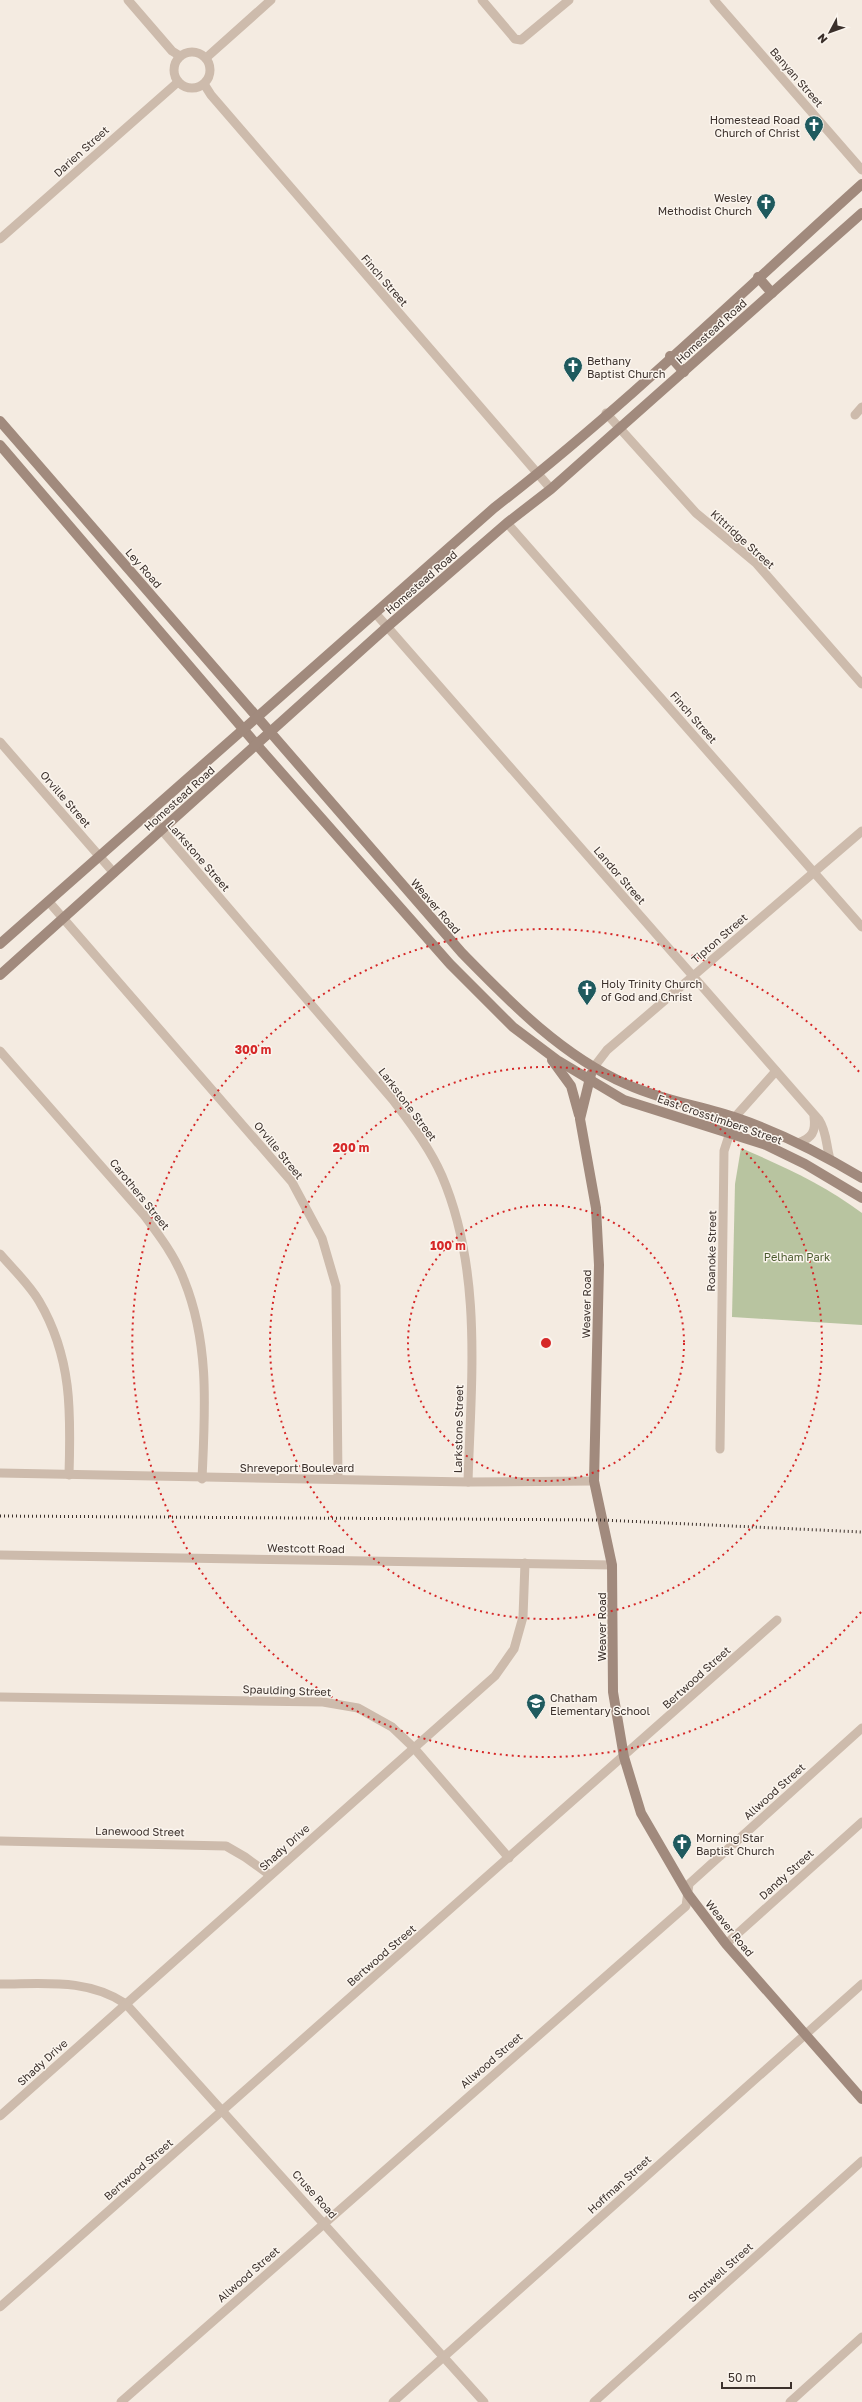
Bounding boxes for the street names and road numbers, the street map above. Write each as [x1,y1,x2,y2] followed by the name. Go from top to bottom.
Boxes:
[768,45,826,109] street label: Banyan Street
[51,123,111,179] street label: Darien Street
[359,251,411,309] street label: Finch Street
[673,296,749,366] street label: Homestead Road
[708,507,778,571] street label: Kittridge Street
[123,546,165,590] street label: Ley Road
[383,547,459,617] street label: Homestead Road
[668,688,720,746] street label: Finch Street
[141,763,217,833] street label: Homestead Road
[38,768,94,830] street label: Orville Street
[165,818,233,894] street label: Larkstone Street
[591,843,649,907] street label: Landor Street
[409,876,463,936] street label: Weaver Road
[688,910,750,966] street label: Tipton Street
[376,1065,440,1143] street label: Larkstone Street
[656,1091,784,1147] street label: East Crosstimbers Street
[252,1119,306,1181] street label: Orville Street
[107,1156,173,1232] street label: Carothers Street
[704,1210,718,1292] street label: Roanoke Street
[579,1269,593,1339] street label: Weaver Road
[451,1385,465,1473] street label: Larkstone Street
[240,1461,354,1474] street label: Shreveport Boulevard
[267,1541,345,1555] street label: Westcott Road
[595,1593,608,1661] street label: Weaver Road
[659,1643,733,1711] street label: Bertwood Street
[242,1682,332,1698] street label: Spaulding Street
[741,1760,807,1822] street label: Allwood Street
[256,1821,312,1873] street label: Shady Drive
[95,1824,185,1838] street label: Lanewood Street
[756,1846,816,1902] street label: Dandy Street
[703,1897,757,1959] street label: Weaver Road
[344,1922,418,1988] street label: Bertwood Street
[457,2029,525,2091] street label: Allwood Street
[14,2036,70,2088] street label: Shady Drive
[101,2136,175,2202] street label: Bertwood Street
[585,2152,653,2216] street label: Hoffman Street
[290,2167,340,2221] street label: Cruse Road
[685,2240,755,2304] street label: Shotwell Street
[214,2243,282,2305] street label: Allwood Street

